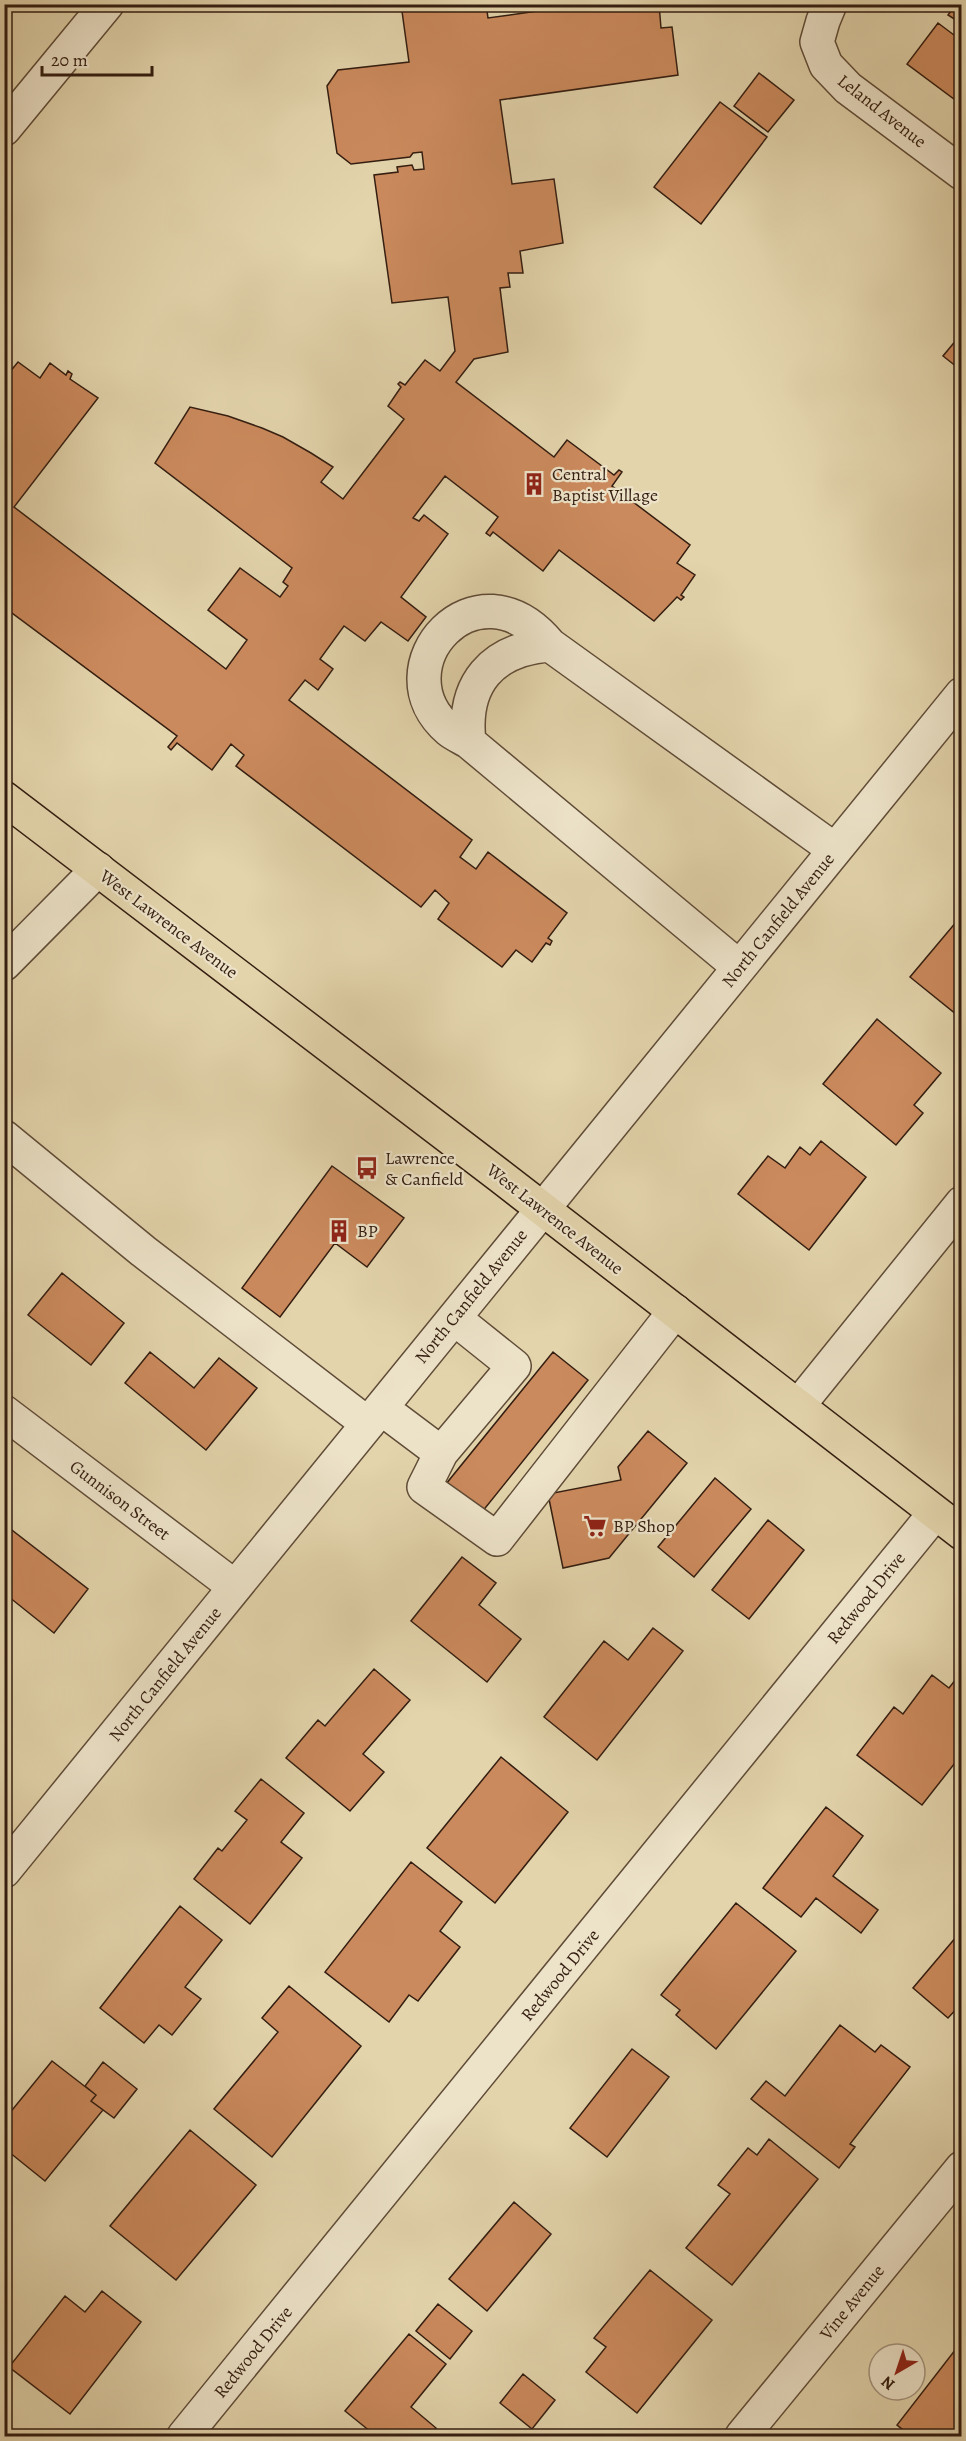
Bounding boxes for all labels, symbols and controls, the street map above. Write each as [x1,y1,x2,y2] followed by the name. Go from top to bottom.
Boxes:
[42,39,152,77] scale bar
[51,48,88,72] text: 20 m
[833,69,931,153] street label: Leland Avenue
[552,462,658,507] place label: Central Baptist Village
[521,471,547,497] building icon: Central Baptist Village
[716,848,840,992] street label: North Canfield Avenue
[94,863,243,984] street label: West Lawrence Avenue
[385,1146,464,1191] place label: Lawrence & Canfield
[354,1155,380,1181] bus stop icon: Lawrence & Canfield
[481,1157,628,1280] street label: West Lawrence Avenue
[326,1218,352,1244] building icon: BP
[357,1219,378,1243] place label: BP
[409,1224,533,1368] street label: North Canfield Avenue
[65,1454,175,1546] street label: Gunnison Street
[582,1513,608,1539] supermarket icon: BP Shop
[613,1514,675,1538] place label: BP Shop
[821,1547,911,1649] street label: Redwood Drive
[103,1602,227,1746] street label: North Canfield Avenue
[515,1924,605,2026] street label: Redwood Drive
[814,2259,890,2345] street label: Vine Avenue
[208,2301,298,2403] street label: Redwood Drive
[867,2342,927,2402] north arrow
[876,2370,900,2395] text: N

